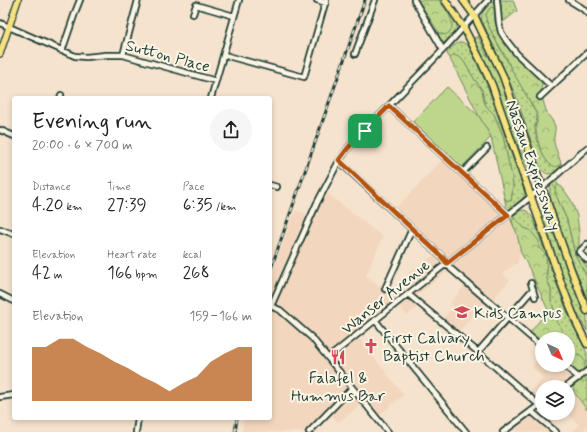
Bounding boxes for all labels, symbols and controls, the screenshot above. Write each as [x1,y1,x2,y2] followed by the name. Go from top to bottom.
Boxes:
[123,35,212,78] street label: Sutton Place
[500,97,565,234] street label: Nassau Expressway
[32,108,152,136] text: Evening run
[210,109,252,151] button: share
[348,114,382,148] pin
[354,120,376,142] icon: arrive
[32,137,133,154] text: 20:00 · 6 × 700 m
[32,180,71,194] text: Distance
[107,180,130,194] text: Time
[183,180,205,194] text: Pace
[32,194,63,216] text: 4.20
[107,194,147,216] text: 27:39
[183,194,213,216] text: 6:35
[63,200,83,214] text: km
[213,200,236,214] text: /km
[32,248,75,262] text: Elevation
[107,248,157,262] text: Heart rate
[183,248,201,262] text: kcal
[337,255,435,339] street label: Wanser Avenue
[32,262,51,284] text: 42
[107,262,132,284] text: 166
[183,262,210,284] text: 268
[51,268,63,282] text: m
[132,268,157,282] text: bpm
[453,303,471,321] school or university icon: Kids Campus
[474,303,562,324] place label: Kids Campus
[32,308,83,325] text: Elevation
[189,308,252,325] text: 159–166 m
[383,328,485,367] place label: First Calvary Baptist Church
[535,332,575,372] north arrow
[535,332,575,420] map controls
[362,337,380,355] church icon: First Calvary Baptist Church
[329,348,347,366] restaurant icon: Falafel & Hummus Bar
[291,368,386,407] place label: Falafel & Hummus Bar
[535,380,575,420] button: layers

